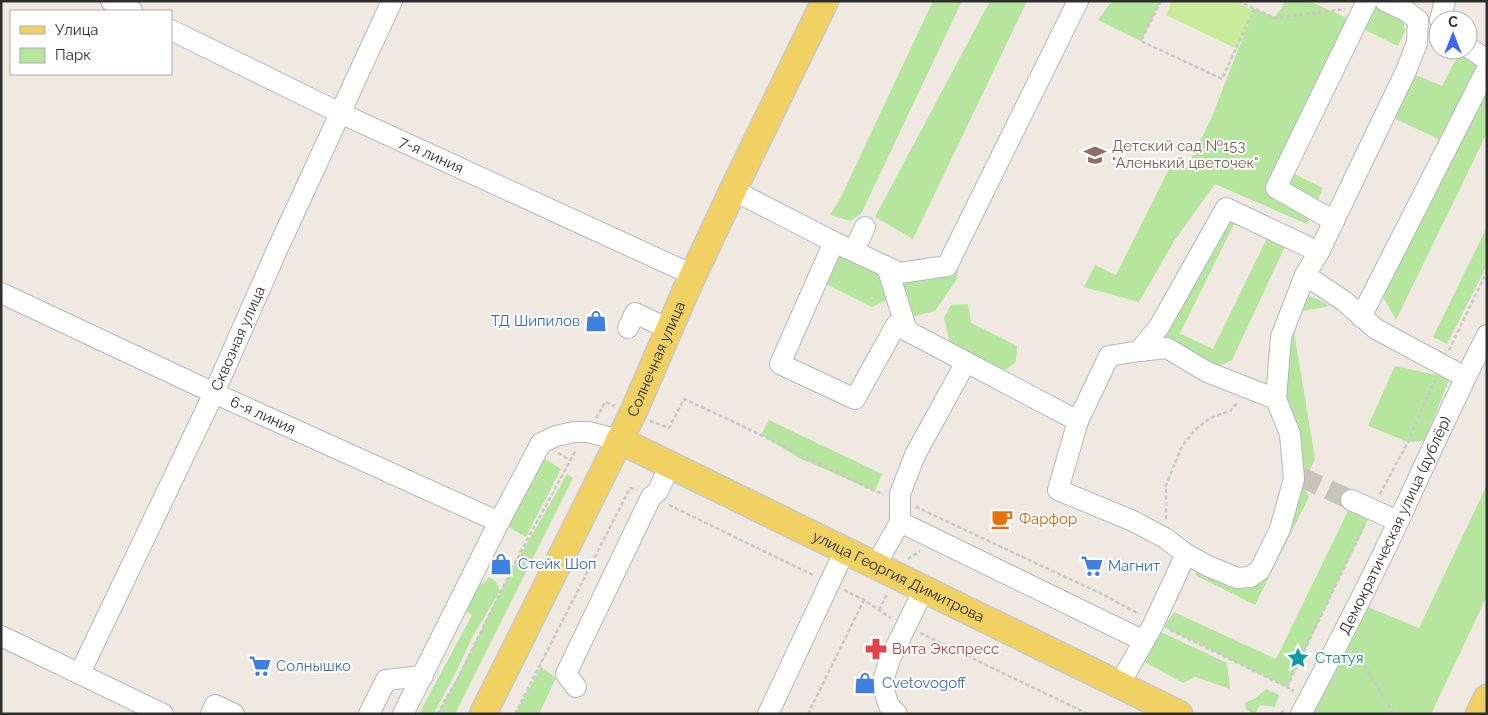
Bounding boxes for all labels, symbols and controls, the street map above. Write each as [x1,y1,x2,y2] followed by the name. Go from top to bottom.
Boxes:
[10,10,172,75] legend
[1428,10,1478,60] north arrow
[1448,14,1458,30] text: С
[55,21,99,39] text: Улица
[55,46,91,64] text: Парк
[397,133,466,177] street label: 7-я линия
[1112,137,1259,172] place label: Детский сад №153 "Аленький цветочек"
[1082,142,1108,168] school or university icon: Детский сад №153 "Аленький цветочек"
[207,283,269,394] street label: Сквозная улица
[623,299,689,419] street label: Солнечная улица
[583,308,609,334] shop icon: ТД Шипилов
[491,312,580,330] place label: ТД Шипилов
[227,393,298,438] street label: 6-я линия
[1335,413,1455,637] street label: Демократическая улица (дублёр)
[989,506,1015,532] cafe icon: Фарфор
[1019,510,1077,528] place label: Фарфор
[810,527,987,626] street label: улица Георгия Димитрова
[488,551,514,577] shop icon: Стейк Шоп
[1079,553,1105,579] supermarket icon: Магнит
[518,555,596,573] place label: Стейк Шоп
[1108,557,1160,575] place label: Магнит
[863,636,889,662] pharmacy icon: Вита Экспресс
[892,640,999,658] place label: Вита Экспресс
[1285,645,1311,671] place icon: Статуя
[1315,649,1364,667] place label: Статуя
[247,653,273,679] supermarket icon: Солнышко
[276,657,351,675] place label: Солнышко
[852,670,878,696] shop icon: Cvetovogoff
[882,674,966,692] place label: Cvetovogoff

